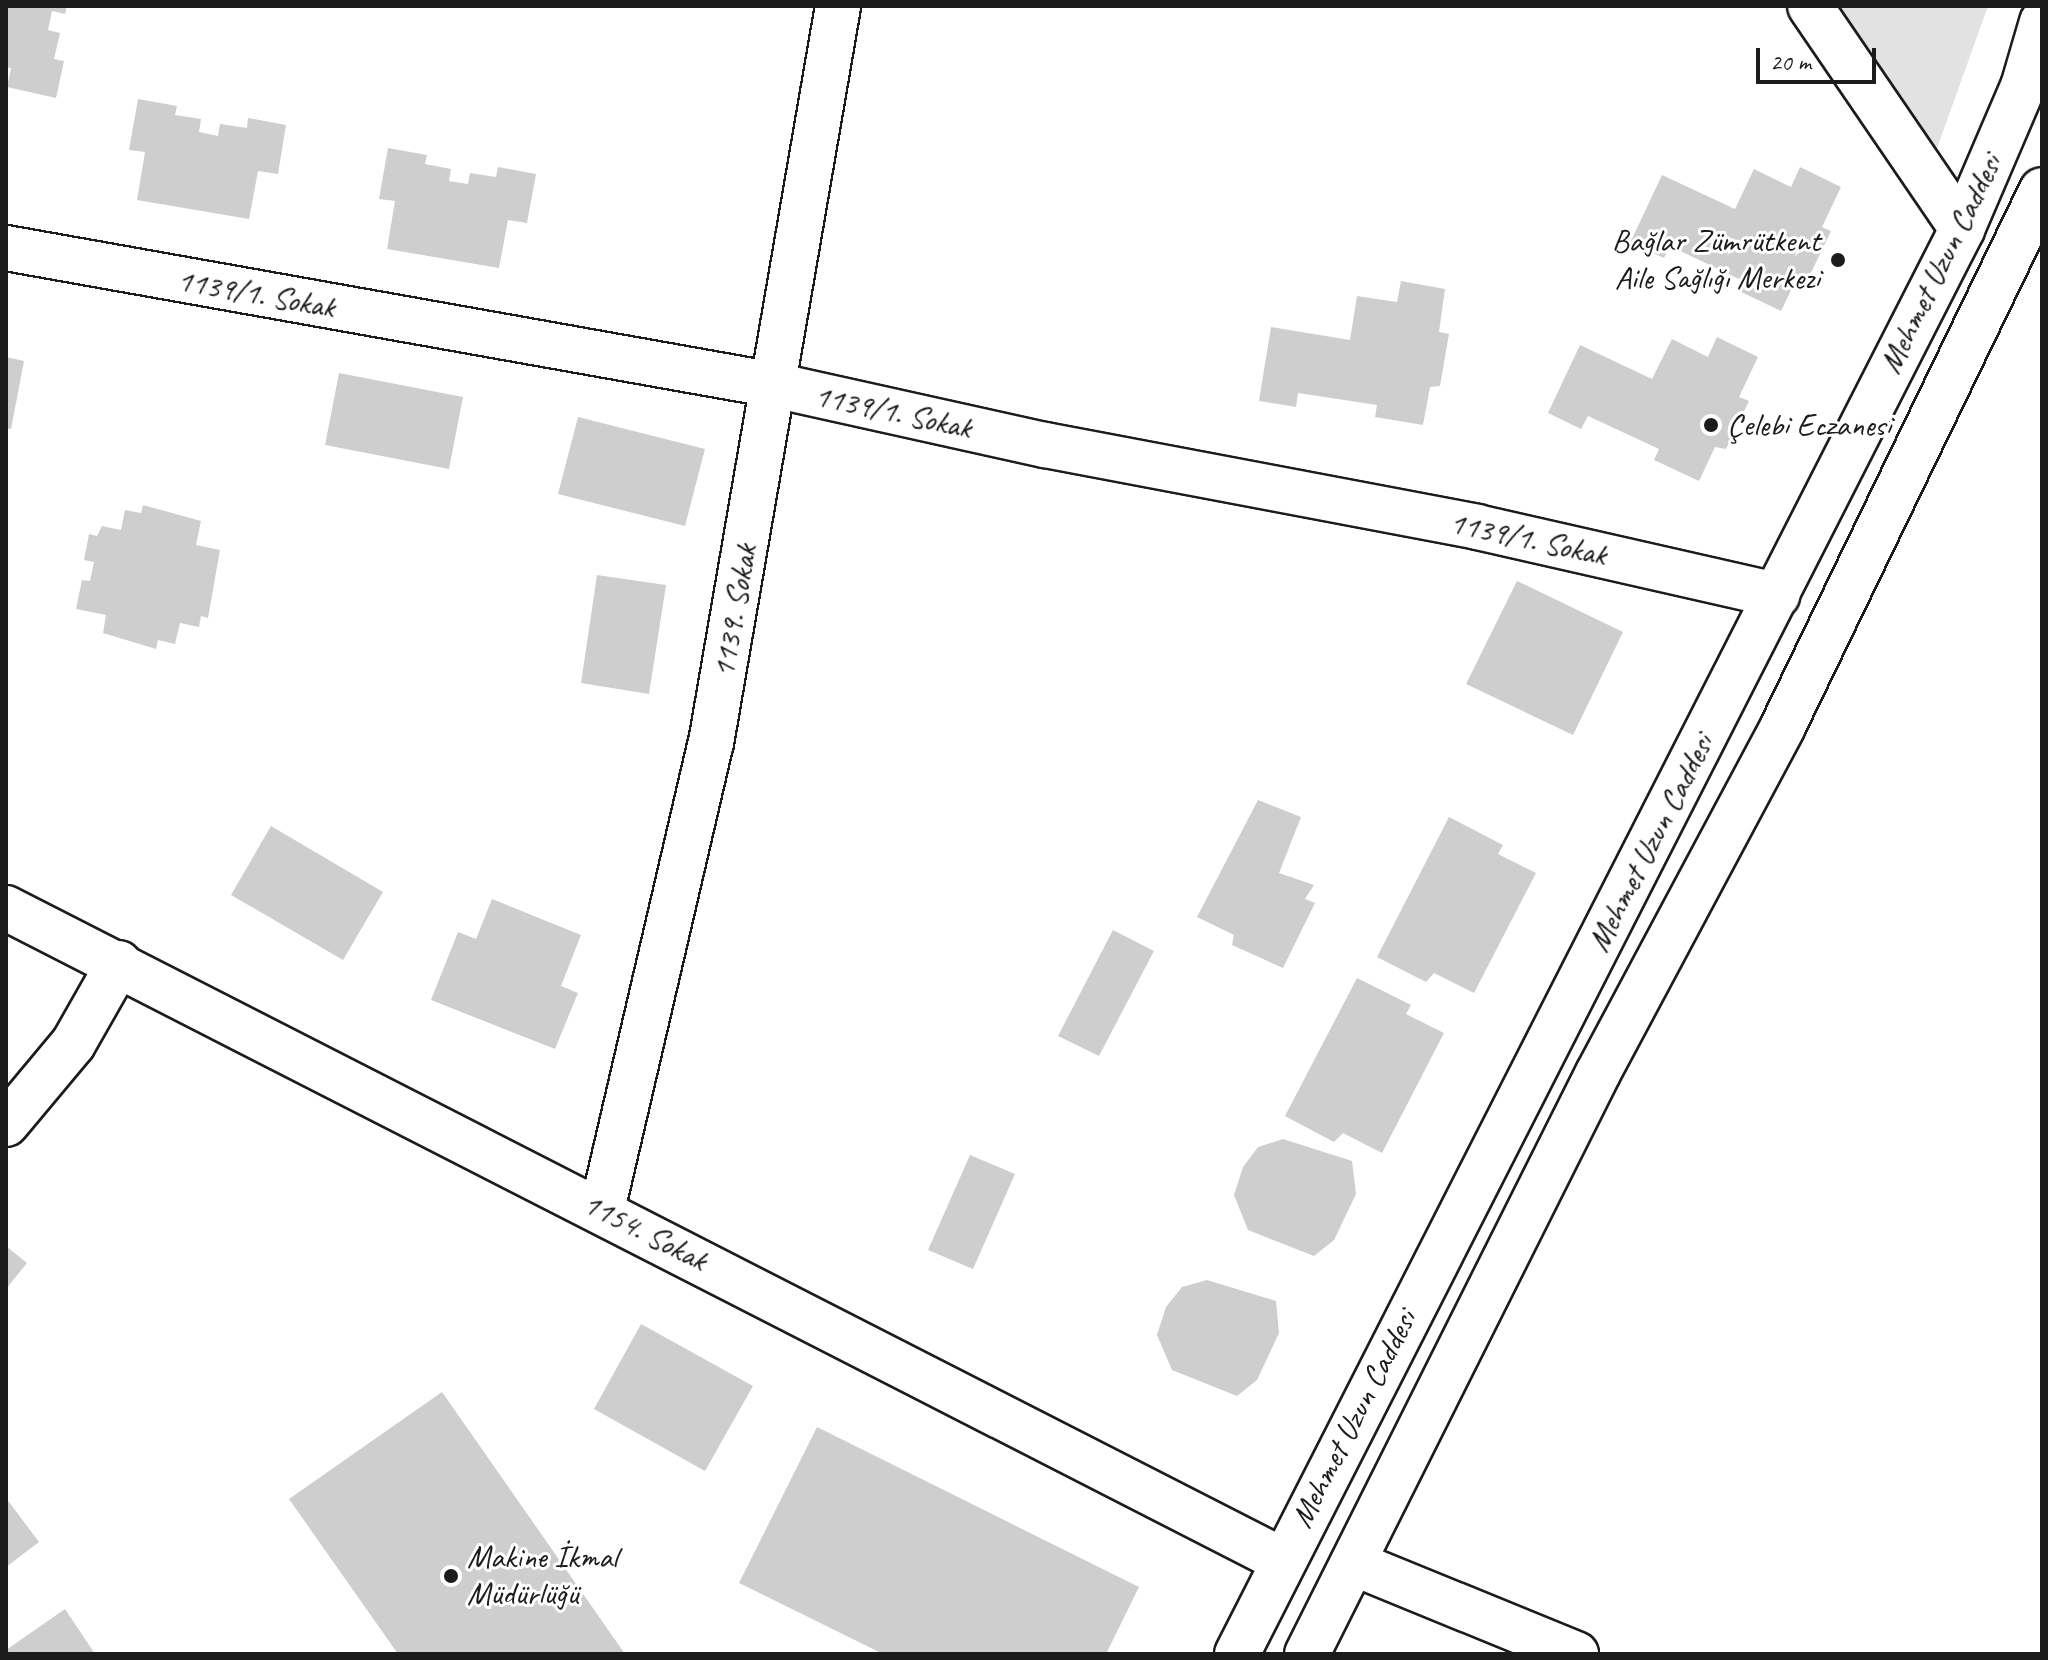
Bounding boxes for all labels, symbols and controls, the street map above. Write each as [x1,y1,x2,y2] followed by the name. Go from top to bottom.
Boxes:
[1760,32,1880,82] scale bar
[1770,47,1811,77] text: 20 m
[1871,148,2011,380] street label: Mehmet Uzun Caddesi
[1612,223,1820,298] place label: Bağlar Zümrütkent Aile Sağlığı Merkezi
[1827,249,1849,271] marker: Bağlar Zümrütkent Aile Sağlığı Merkezi
[174,261,338,327] street label: 1139/1. Sokak
[811,377,975,447] street label: 1139/1. Sokak
[1727,406,1891,444] place label: Çelebi Eczanesi
[1702,416,1720,434] marker: Çelebi Eczanesi
[1446,504,1610,574] street label: 1139/1. Sokak
[704,541,766,681] street label: 1139. Sokak
[1580,728,1722,958] street label: Mehmet Uzun Caddesi
[576,1184,714,1280] street label: 1154. Sokak
[1283,1304,1425,1534] street label: Mehmet Uzun Caddesi
[467,1539,618,1614] place label: Makine İkmal Müdürlüğü
[442,1567,460,1585] marker: Makine İkmal Müdürlüğü

